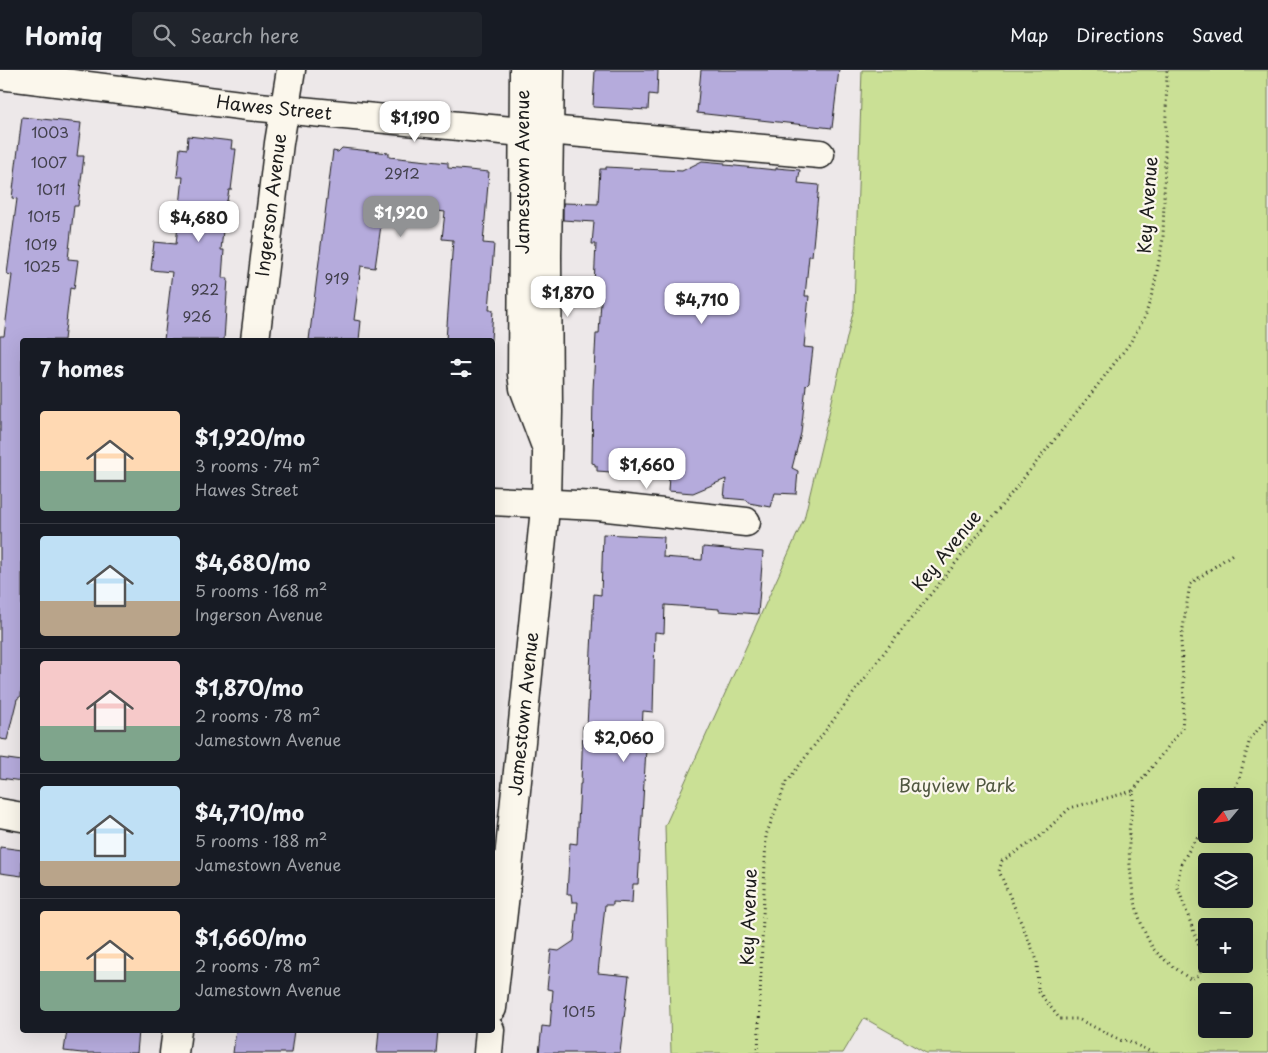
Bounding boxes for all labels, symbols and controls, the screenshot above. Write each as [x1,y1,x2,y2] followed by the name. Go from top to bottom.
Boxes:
[132,12,482,57] search box
[25,17,102,53] text: Homiq
[150,21,178,49] icon: search
[190,21,299,49] text: Search here
[1010,21,1048,48] text: Map
[1076,21,1164,48] text: Directions
[1192,21,1243,48] text: Saved
[215,87,333,126] street label: Hawes Street
[508,90,535,254] street label: Jamestown Avenue
[374,100,456,143] pin: $1,190
[391,105,440,129] text: $1,190
[31,120,69,143] house number: 1003
[248,131,292,278] street label: Ingerson Avenue
[31,150,68,173] house number: 1007
[1130,155,1163,254] street label: Key Avenue
[384,161,420,184] house number: 2912
[36,177,66,200] house number: 1011
[360,196,442,238] pin: $1,920
[158,200,240,243] pin: $4,680
[374,200,428,224] text: $1,920
[27,204,61,227] house number: 1015
[170,205,228,229] text: $4,680
[25,232,57,255] house number: 1019
[24,254,60,277] house number: 1025
[325,266,349,289] house number: 919
[527,276,609,318] pin: $1,870
[191,277,219,300] house number: 922
[542,280,594,304] text: $1,870
[661,282,743,325] pin: $4,710
[675,287,729,311] text: $4,710
[183,304,211,327] house number: 926
[40,352,124,384] text: 7 homes
[447,354,475,382] icon: filters
[195,421,305,453] text: $1,920/mo
[80,431,140,491] icon: home
[606,448,688,490] pin: $1,660
[619,452,675,476] text: $1,660
[195,453,320,477] text: 3 rooms · 74 m²
[195,477,298,501] text: Hawes Street
[905,504,987,596] street label: Key Avenue
[195,546,310,578] text: $4,680/mo
[80,556,140,616] icon: home
[195,578,327,602] text: 5 rooms · 168 m²
[195,602,323,626] text: Ingerson Avenue
[501,630,544,797] street label: Jamestown Avenue
[195,671,303,703] text: $1,870/mo
[80,681,140,741] icon: home
[195,703,321,727] text: 2 rooms · 78 m²
[583,720,665,763] pin: $2,060
[594,725,654,749] text: $2,060
[195,727,341,751] text: Jamestown Avenue
[899,771,1016,798] park label: Bayview Park
[1198,788,1252,842] north arrow
[1198,788,1253,1038] map controls
[195,796,304,828] text: $4,710/mo
[80,806,140,866] icon: home
[195,828,327,852] text: 5 rooms · 188 m²
[195,852,341,876] text: Jamestown Avenue
[1198,853,1253,908] button: layers
[732,868,763,966] street label: Key Avenue
[1198,918,1253,973] button: +
[195,921,307,953] text: $1,660/mo
[80,931,140,991] icon: home
[195,953,321,977] text: 2 rooms · 78 m²
[195,977,341,1001] text: Jamestown Avenue
[1198,983,1253,1038] button: −
[562,999,596,1022] house number: 1015

